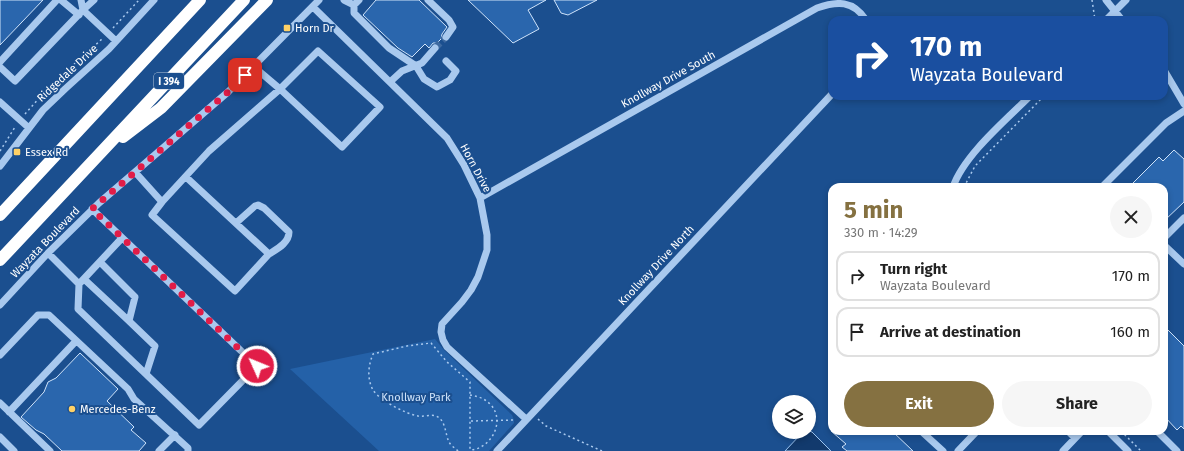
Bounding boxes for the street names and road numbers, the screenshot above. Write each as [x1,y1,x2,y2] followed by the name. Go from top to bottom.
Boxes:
[34,42,100,105] street label: Ridgedale Drive
[619,48,718,111] street label: Knollway Drive South
[154,73,184,89] road number: I 394
[457,142,494,195] street label: Horn Drive
[8,204,83,281] street label: Wayzata Boulevard
[616,223,697,308] street label: Knollway Drive North

